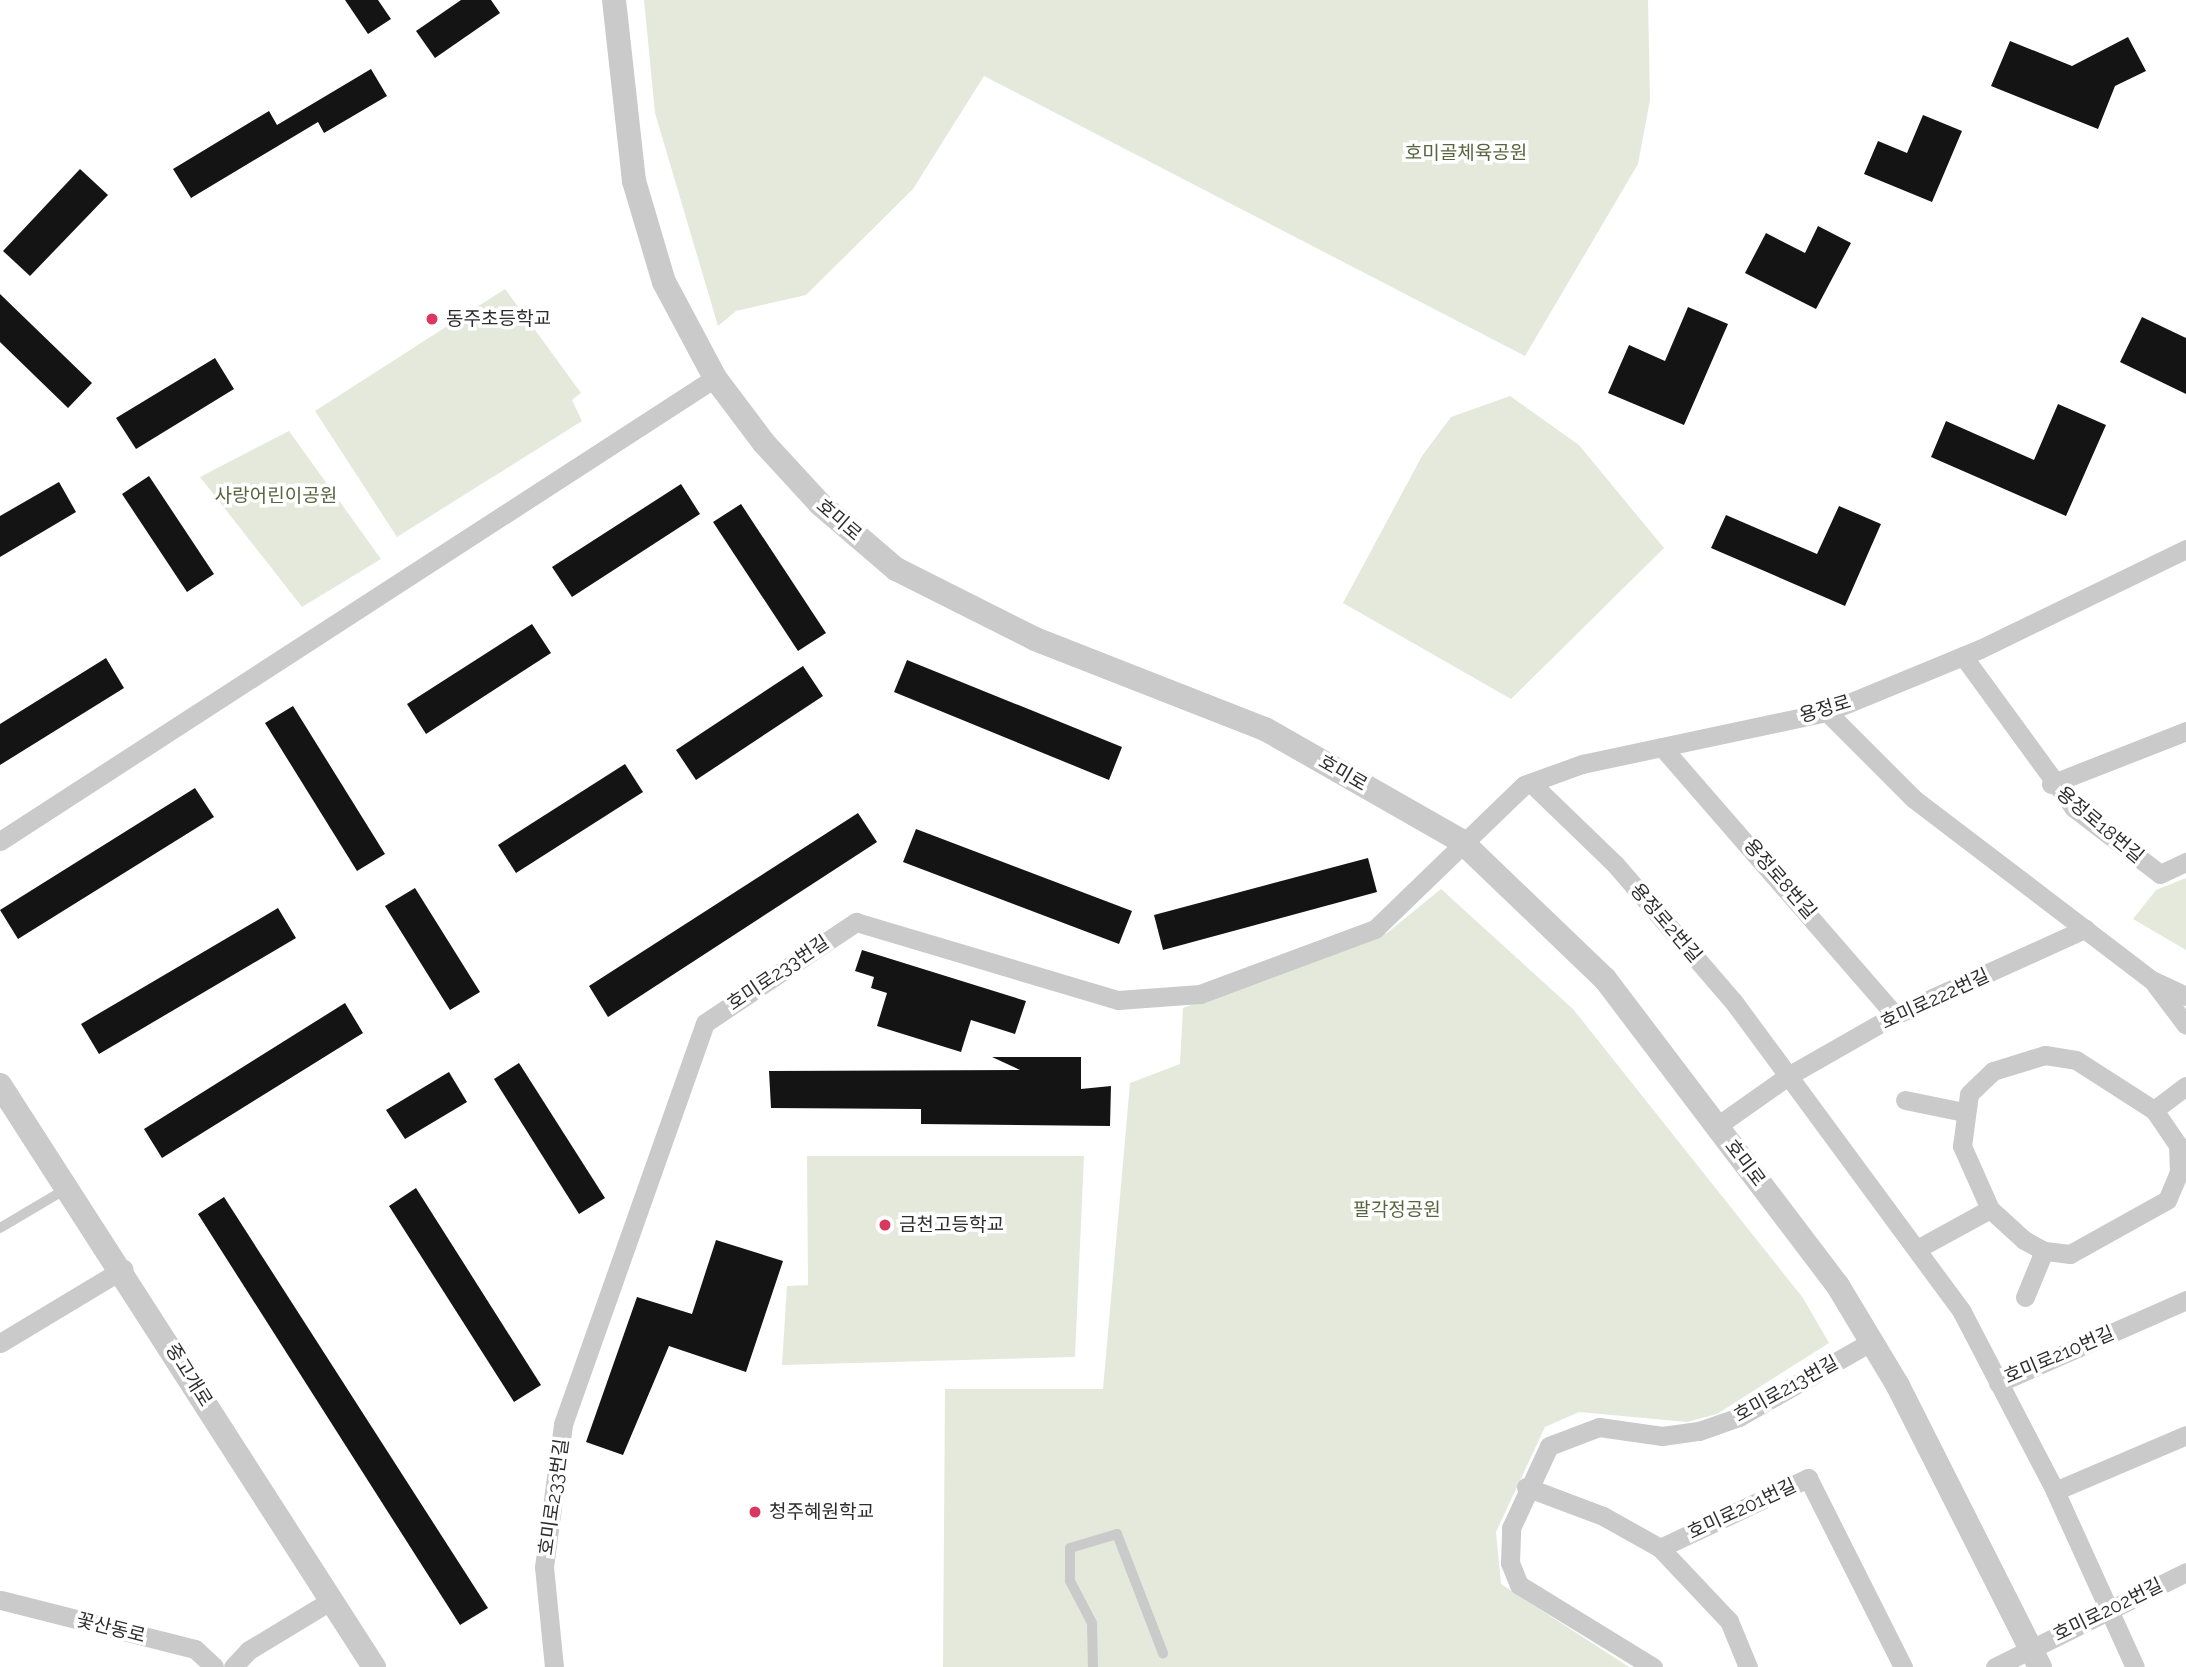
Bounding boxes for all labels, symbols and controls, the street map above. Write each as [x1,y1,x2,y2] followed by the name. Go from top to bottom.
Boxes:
[1405,142,1527,164] park label: 호미골체육공원
[446,308,551,330] place label: 동주초등학교
[424,311,440,327] marker: 동주초등학교
[215,485,337,507] park label: 사랑어린이공원
[812,494,866,546] street label: 호미로
[1797,690,1853,728] street label: 용정로
[1315,750,1371,796] street label: 호미로
[2052,782,2148,868] street label: 용정로18번길
[1739,834,1821,924] street label: 용정로8번길
[1625,879,1707,967] street label: 용정로2번길
[723,931,833,1015] street label: 호미로233번길
[1877,964,1993,1034] street label: 호미로222번길
[1720,1135,1770,1191] street label: 호미로
[1353,1199,1441,1221] park label: 팔각정공원
[899,1214,1004,1236] place label: 금천고등학교
[877,1217,893,1233] marker: 금천고등학교
[2001,1322,2117,1388] street label: 호미로210번길
[161,1339,217,1411] street label: 중고개로
[1730,1351,1842,1427] street label: 호미로213번길
[535,1437,573,1557] street label: 호미로233번길
[1684,1474,1800,1544] street label: 호미로201번길
[769,1501,874,1523] place label: 청주혜원학교
[747,1504,763,1520] marker: 청주혜원학교
[2050,1574,2166,1646] street label: 호미로202번길
[74,1608,148,1648] street label: 꽃산동로

